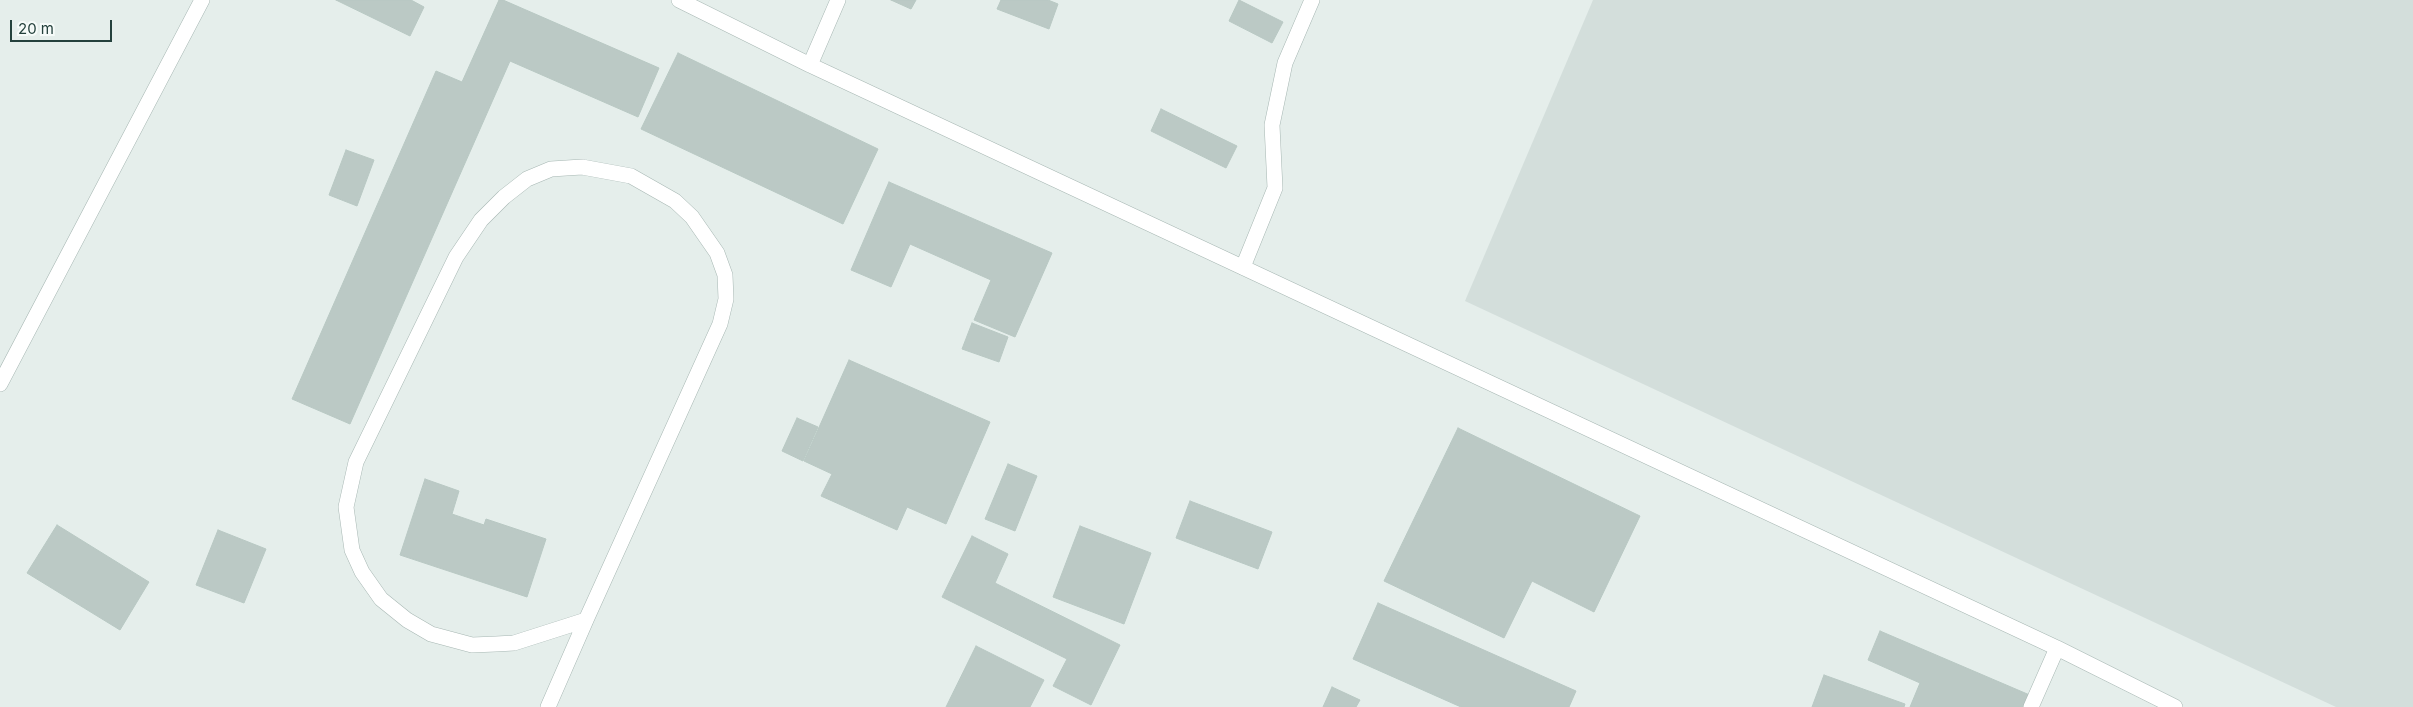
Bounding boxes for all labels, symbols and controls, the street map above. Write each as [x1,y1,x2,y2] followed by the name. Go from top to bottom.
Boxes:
[12,10,115,42] scale bar
[18,19,54,38] text: 20 m

